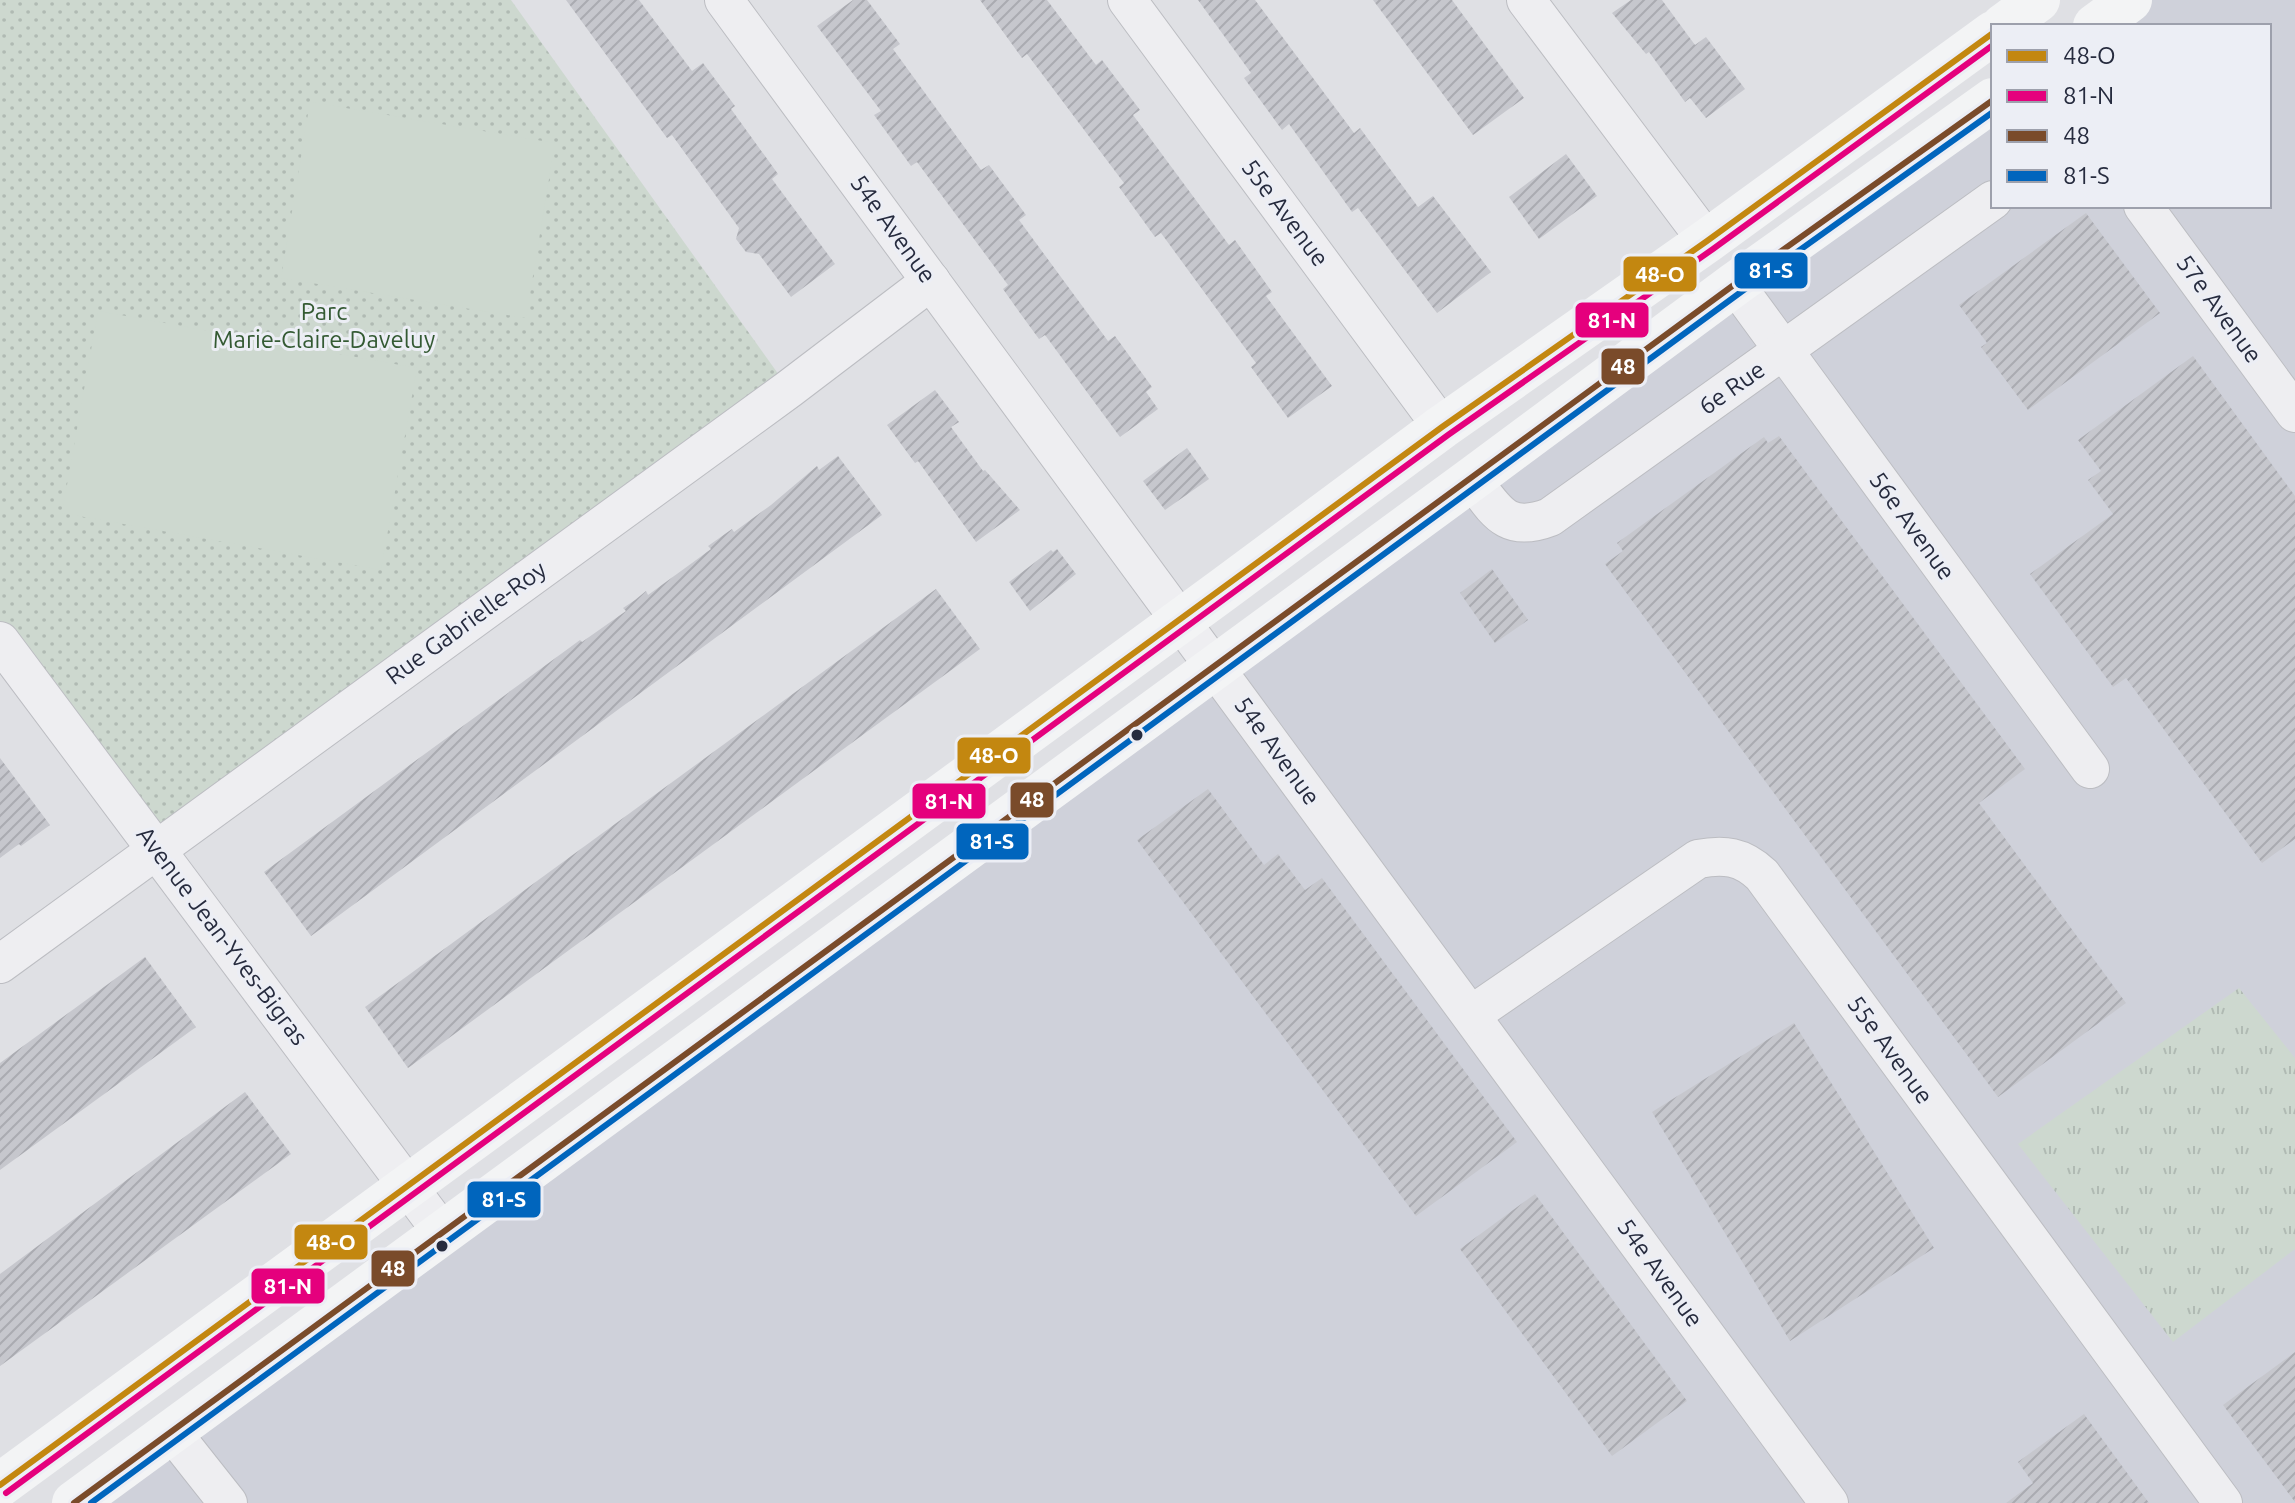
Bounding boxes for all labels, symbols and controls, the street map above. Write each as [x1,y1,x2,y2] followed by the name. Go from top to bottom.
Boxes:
[1991,24,2271,208] legend
[2063,42,2116,69] text: 48-O
[2063,82,2114,109] text: 81-N
[2063,122,2090,149] text: 48
[1237,154,1334,271] street label: 55e Avenue
[2063,162,2110,189] text: 81-S
[845,170,942,288] street label: 54e Avenue
[2171,250,2268,368] street label: 57e Avenue
[1733,251,1809,290] line badge: 81-S
[1622,255,1698,293] line badge: 48-O
[1749,257,1793,282] text: 81-S
[1635,261,1685,286] text: 48-O
[213,298,436,353] park label: Parc Marie-Claire-Daveluy
[1574,301,1650,339] line badge: 81-N
[1588,307,1636,332] text: 81-N
[1600,347,1646,386] line badge: 48
[1611,353,1635,378] text: 48
[1694,355,1770,420] street label: 6e Rue
[1864,467,1961,585] street label: 56e Avenue
[380,555,551,690] street label: Rue Gabrielle-Roy
[1229,692,1326,810] street label: 54e Avenue
[1129,727,1145,743] unlabelled marker
[956,736,1032,775] line badge: 48-O
[969,742,1019,767] text: 48-O
[1009,781,1055,819] line badge: 48
[911,782,987,820] line badge: 81-N
[1020,786,1044,811] text: 48
[925,788,973,813] text: 81-N
[132,821,313,1050] street label: Avenue Jean-Yves-Bigras
[955,822,1030,861] line badge: 81-S
[970,828,1014,853] text: 81-S
[1842,991,1939,1109] street label: 55e Avenue
[466,1180,542,1219] line badge: 81-S
[482,1186,526,1211] text: 81-S
[1612,1214,1709,1332] street label: 54e Avenue
[293,1223,369,1261] line badge: 48-O
[306,1229,356,1254] text: 48-O
[434,1238,450,1254] unlabelled marker
[370,1249,416,1288] line badge: 48
[381,1255,405,1280] text: 48
[250,1267,326,1305] line badge: 81-N
[264,1273,312,1298] text: 81-N

